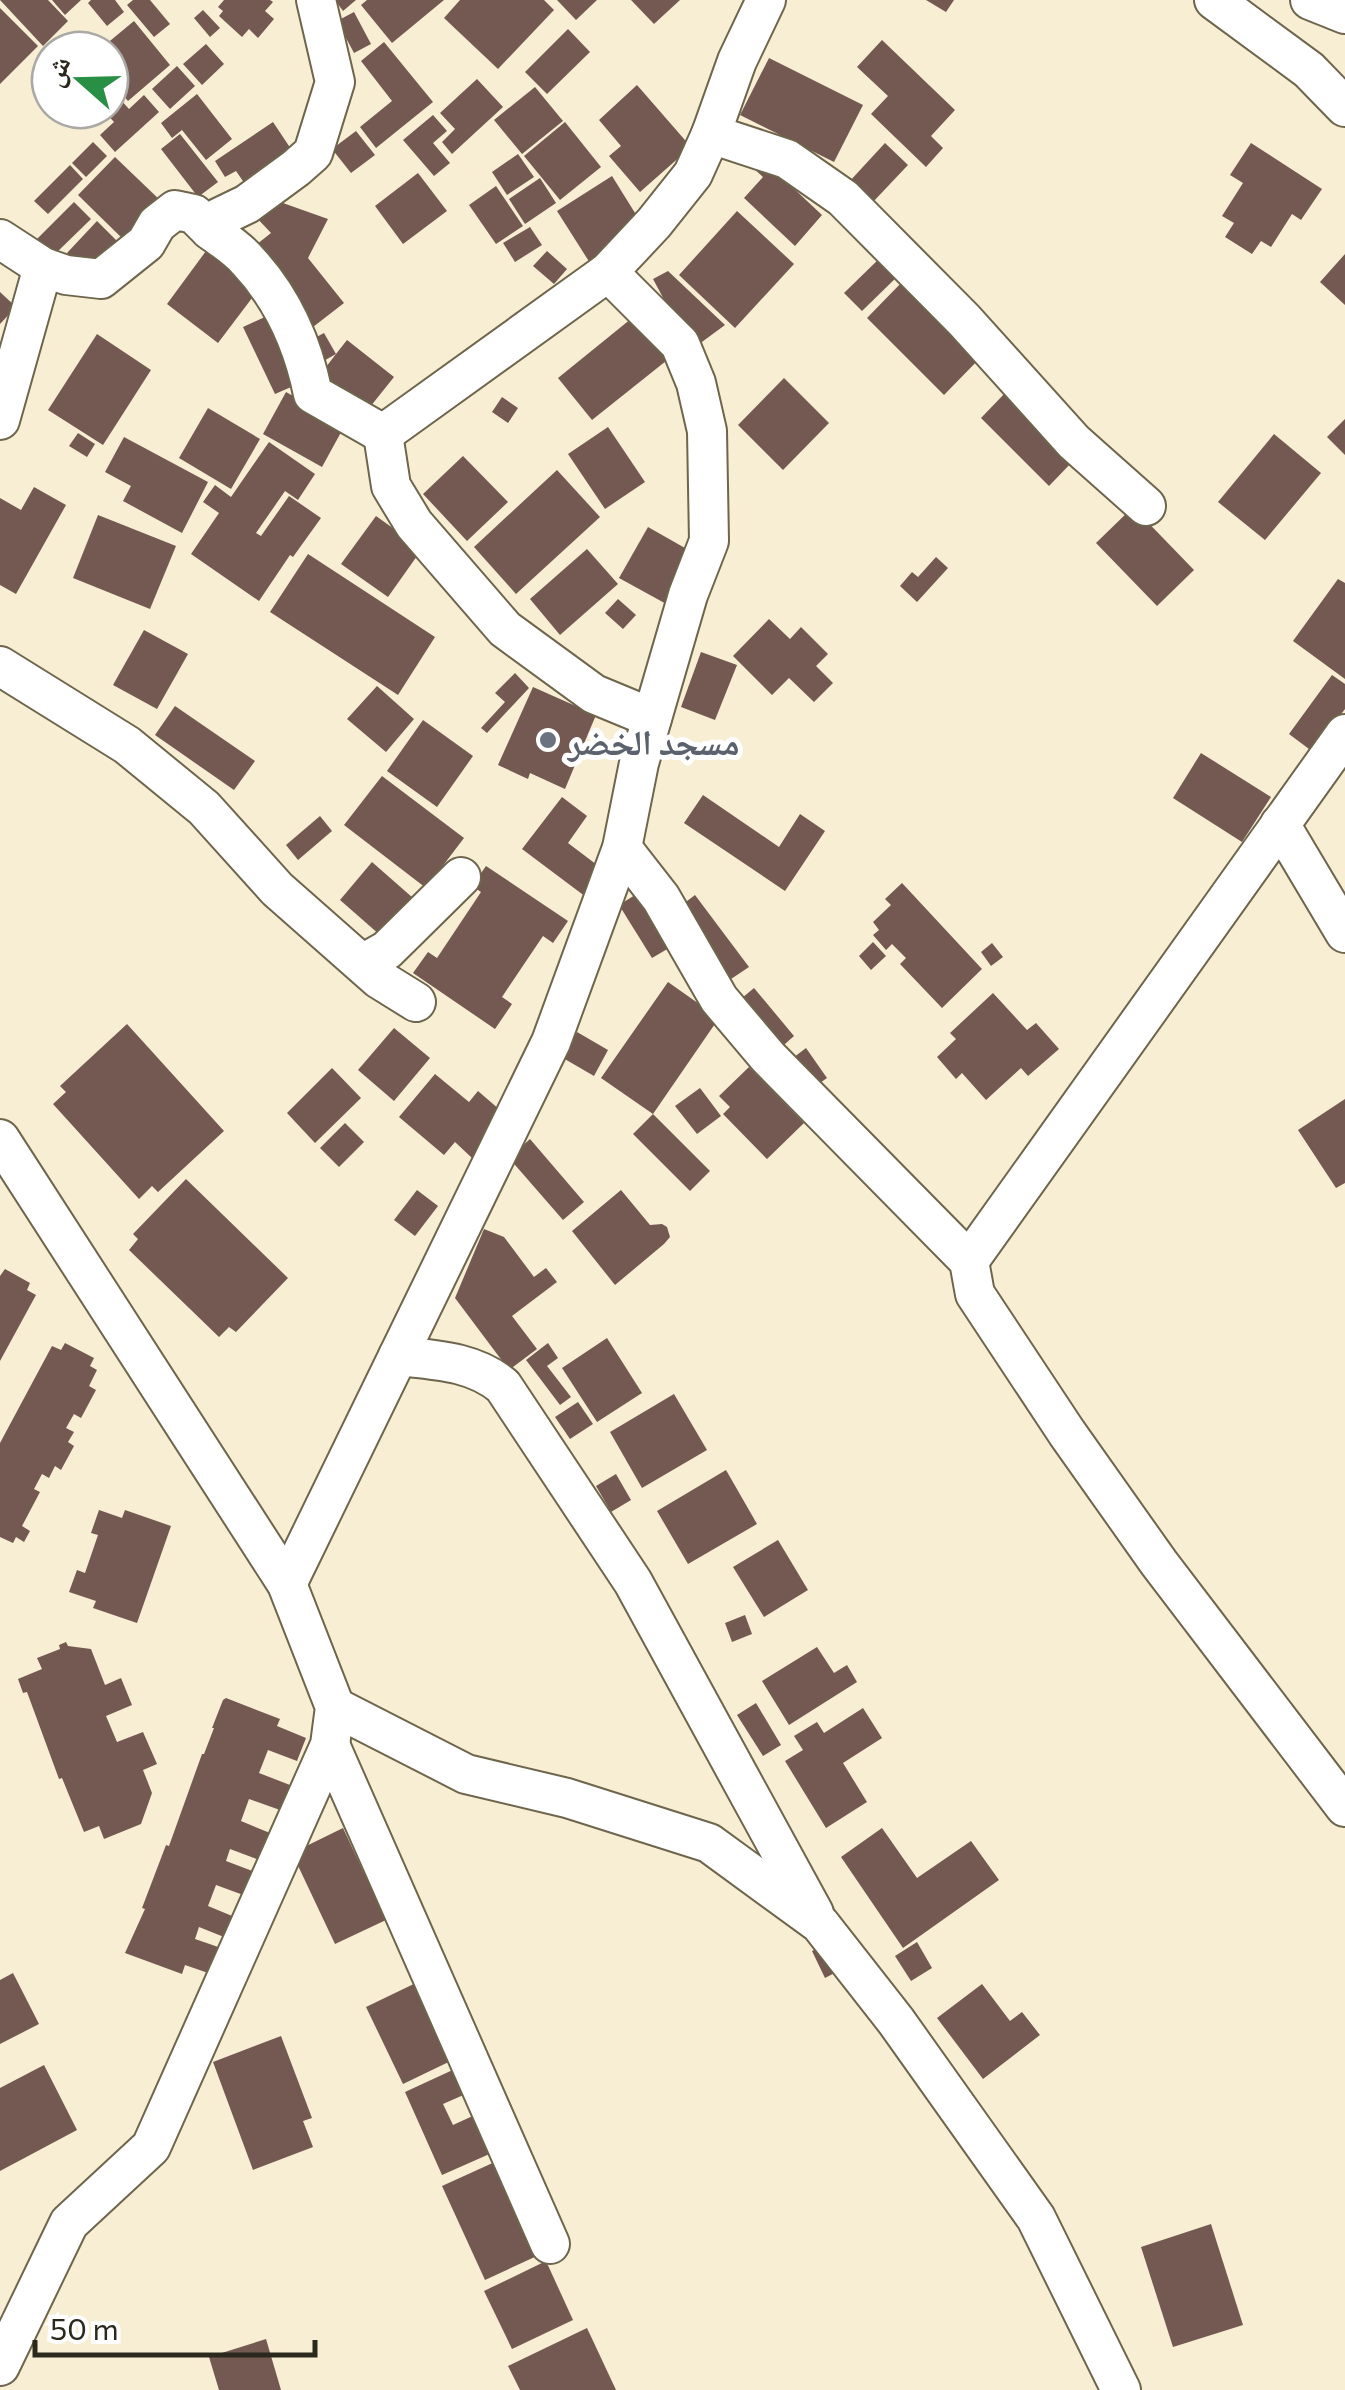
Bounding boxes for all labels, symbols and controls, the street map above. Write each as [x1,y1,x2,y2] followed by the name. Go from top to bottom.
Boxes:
[30,30,130,130] north arrow
[35,51,78,91] text: ش
[566,719,740,762] place label: مسجد الخضر
[537,729,559,751] marker: مسجد الخضر
[35,2295,315,2357] scale bar
[50,2309,119,2346] text: 50 m

